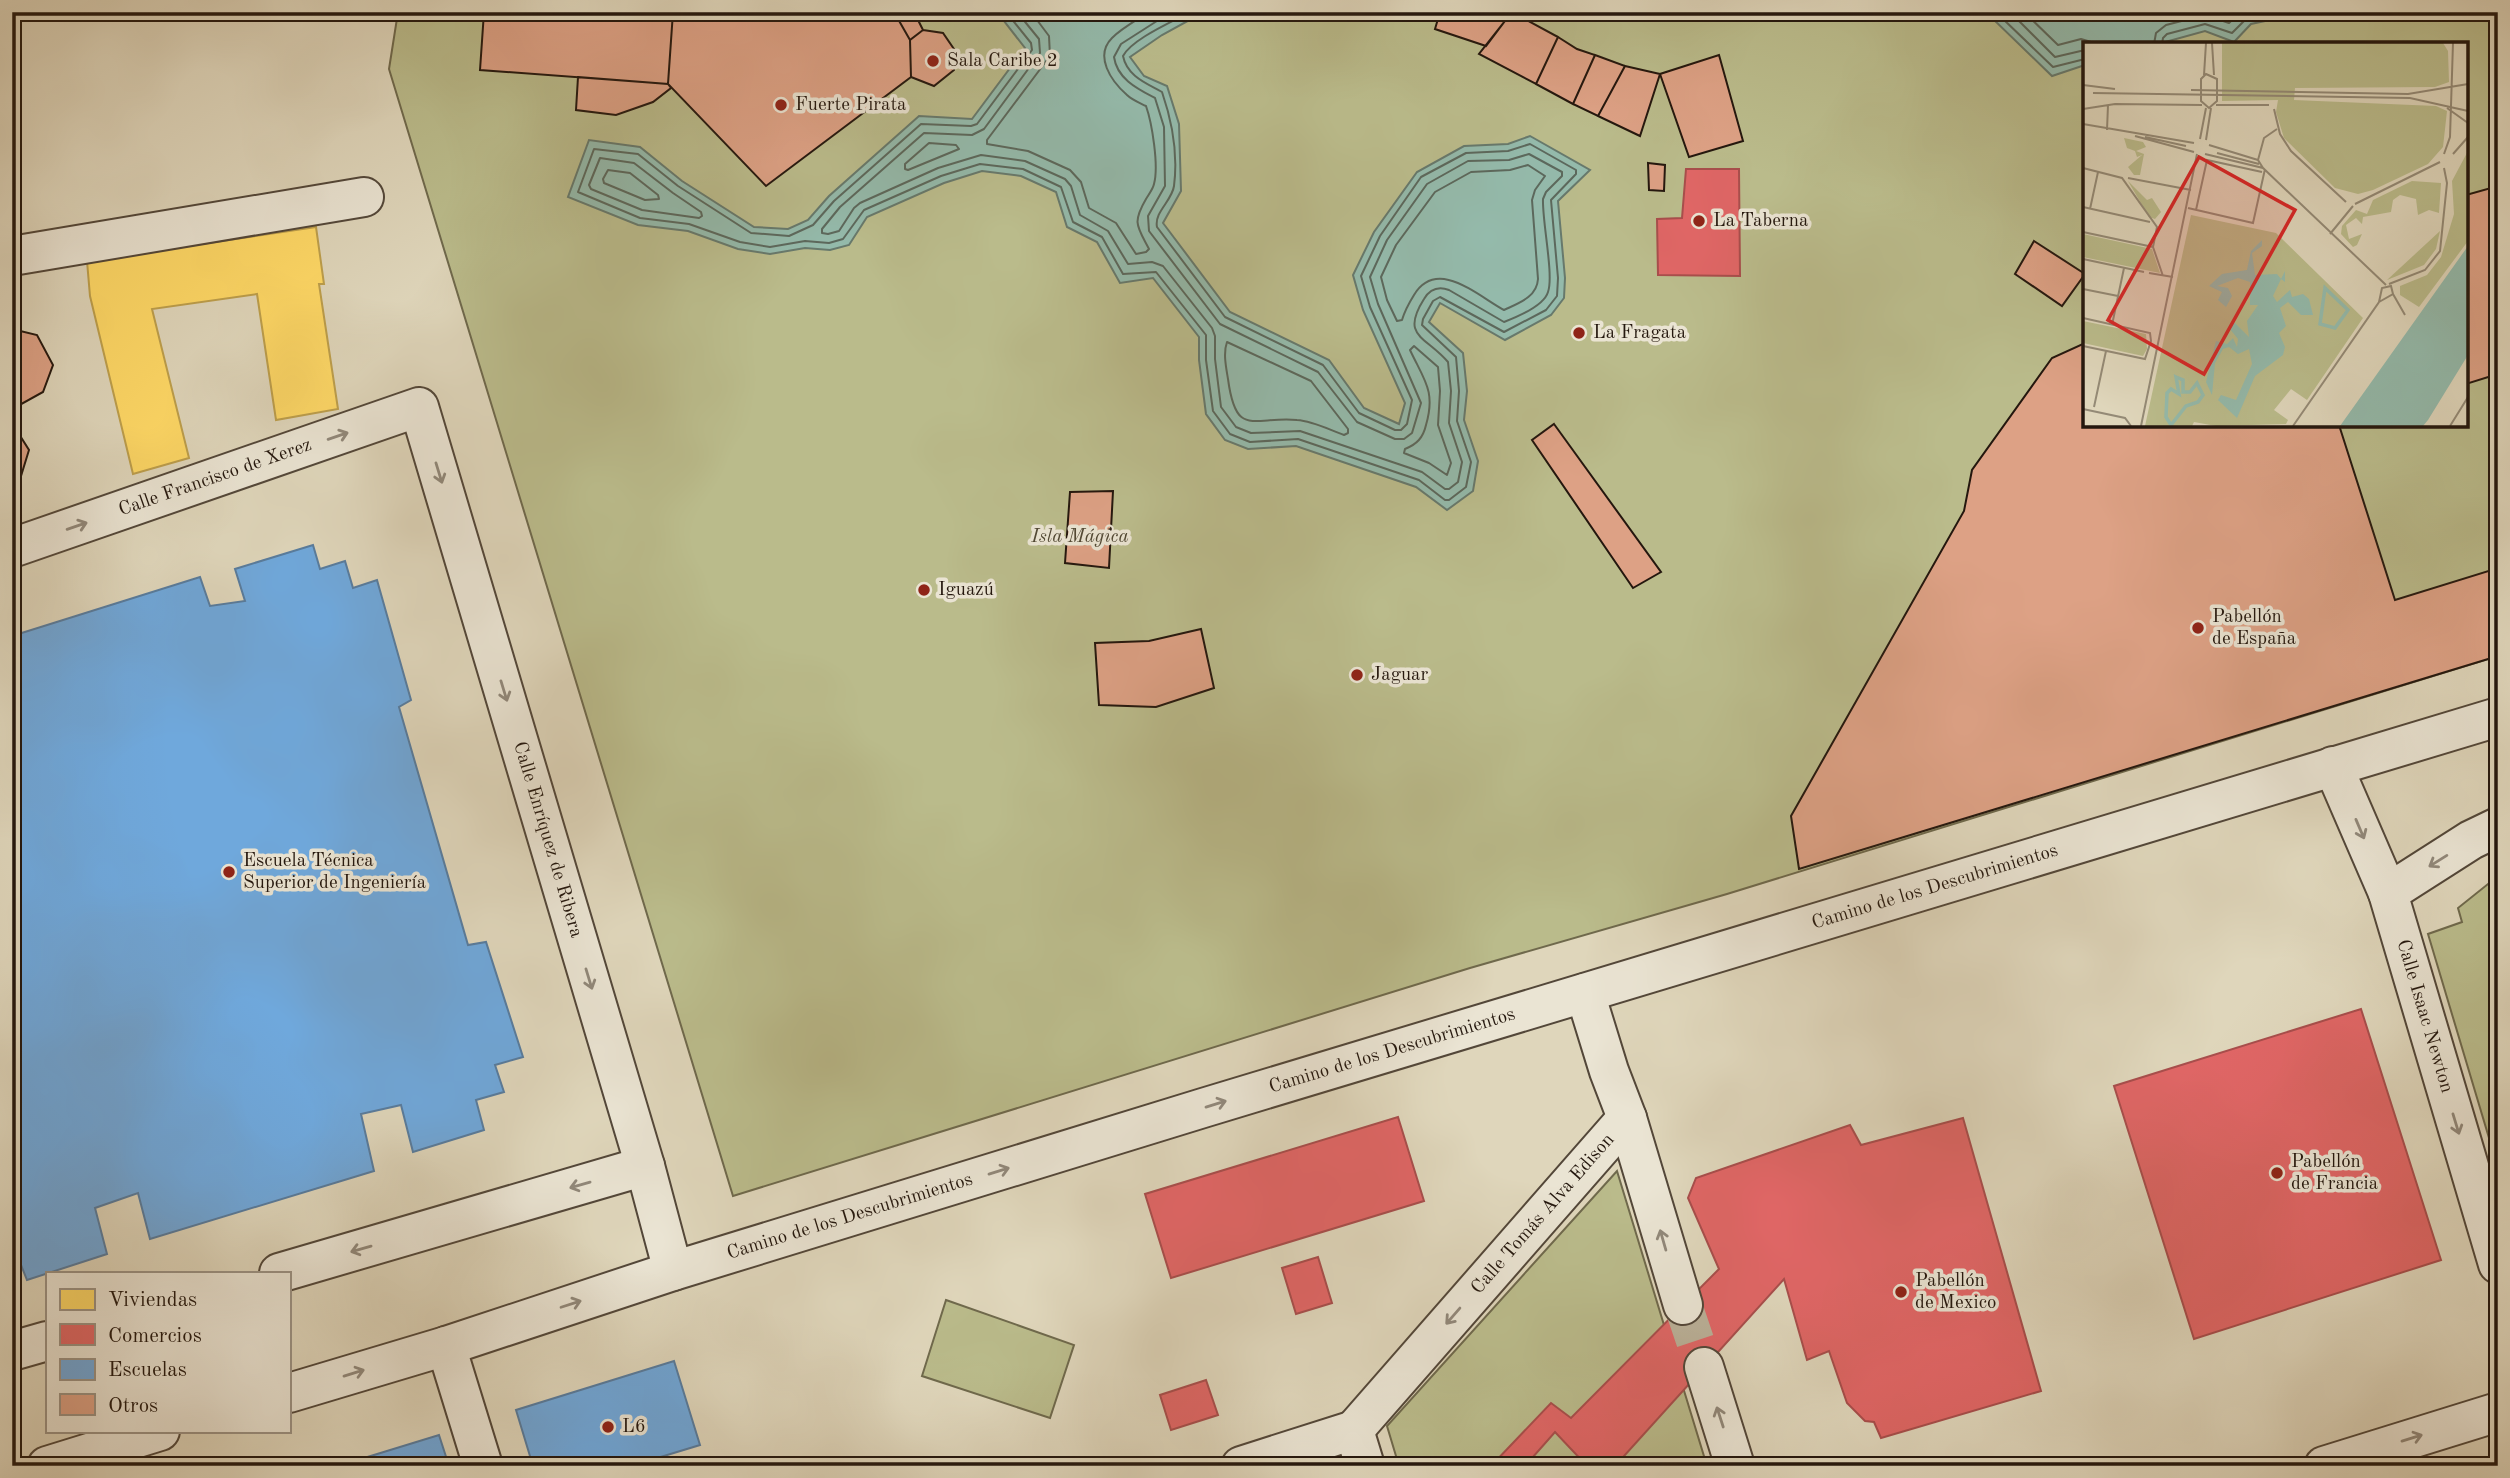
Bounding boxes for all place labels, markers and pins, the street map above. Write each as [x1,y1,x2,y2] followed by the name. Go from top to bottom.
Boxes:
[947,52,1058,71] place label: Sala Caribe 2
[925,53,941,69] marker: Sala Caribe 2
[795,96,907,115] place label: Fuerte Pirata
[773,97,789,113] marker: Fuerte Pirata
[1713,212,1809,231] place label: La Taberna
[1691,213,1707,229] marker: La Taberna
[1593,324,1687,343] place label: La Fragata
[1571,325,1587,341] marker: La Fragata
[938,581,994,600] place label: Iguazú
[916,582,932,598] marker: Iguazú
[2212,608,2297,649] place label: Pabellón de España
[2190,620,2206,636] marker: Pabellón de España
[1371,666,1428,685] place label: Jaguar
[1349,667,1365,683] marker: Jaguar
[243,852,427,893] place label: Escuela Técnica Superior de Ingeniería
[221,864,237,880] marker: Escuela Técnica Superior de Ingeniería
[2291,1153,2379,1194] place label: Pabellón de Francia
[2269,1165,2285,1181] marker: Pabellón de Francia
[1915,1272,1996,1313] place label: Pabellón de Mexico
[1893,1284,1909,1300] marker: Pabellón de Mexico
[622,1418,646,1437] place label: L6
[600,1419,616,1435] marker: L6

